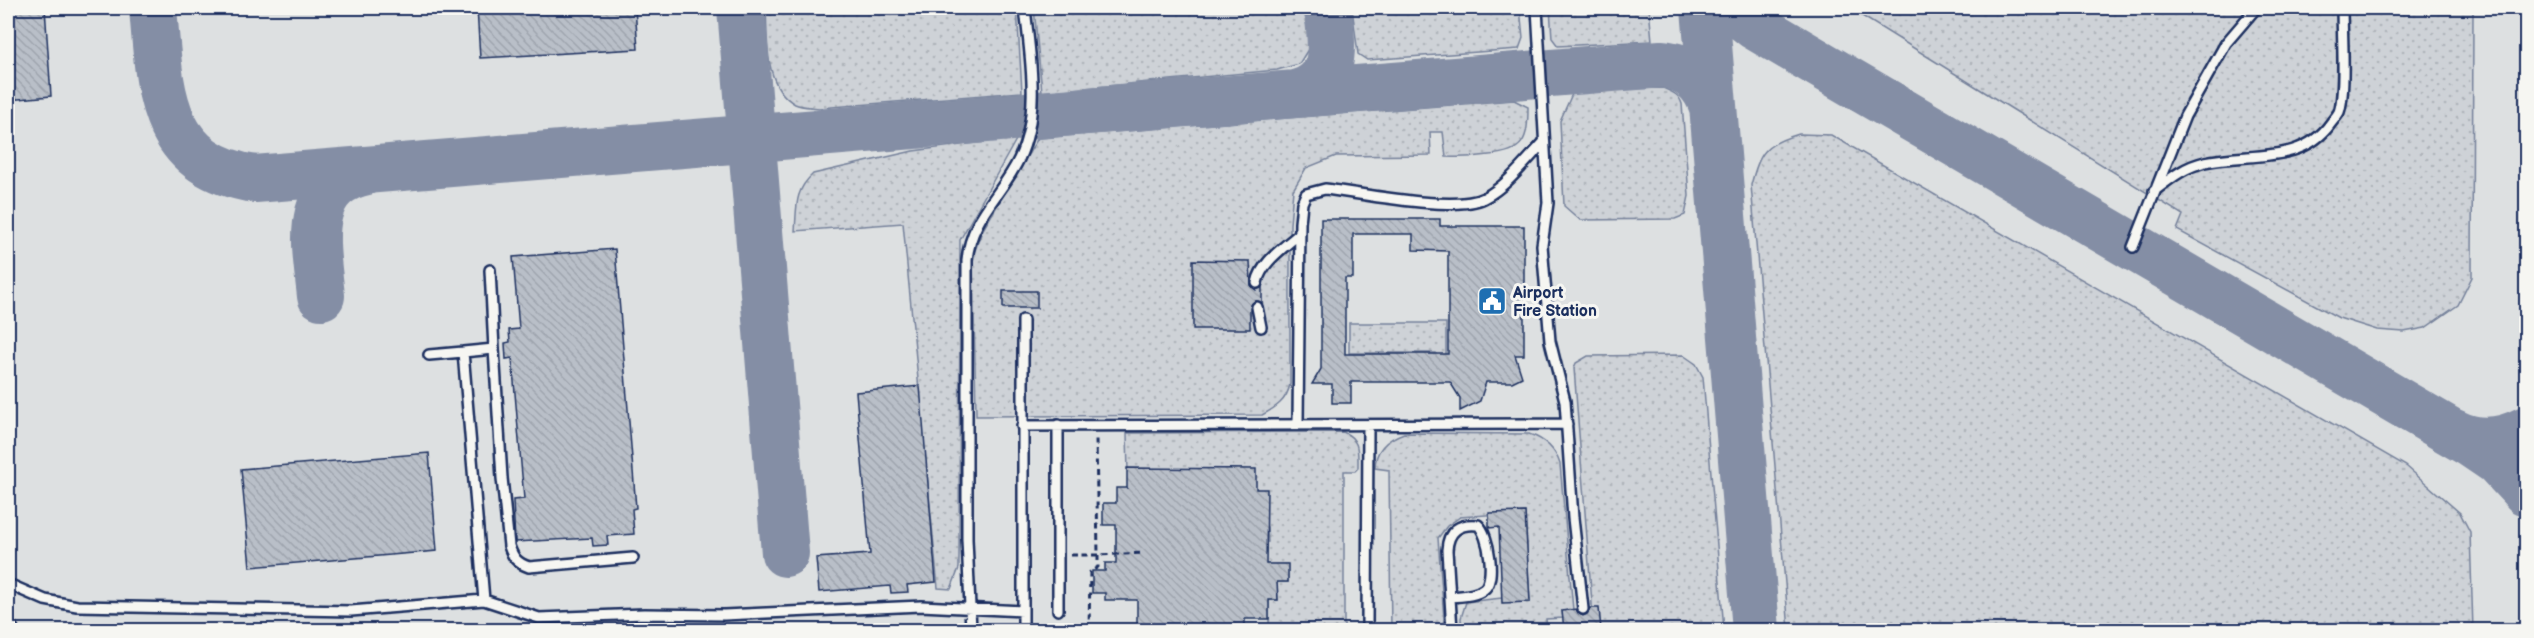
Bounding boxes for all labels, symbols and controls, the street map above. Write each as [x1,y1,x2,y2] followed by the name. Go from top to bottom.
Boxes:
[1512,284,1597,321] place label: Airport Fire Station
[1476,285,1508,317] public building icon: Airport Fire Station

